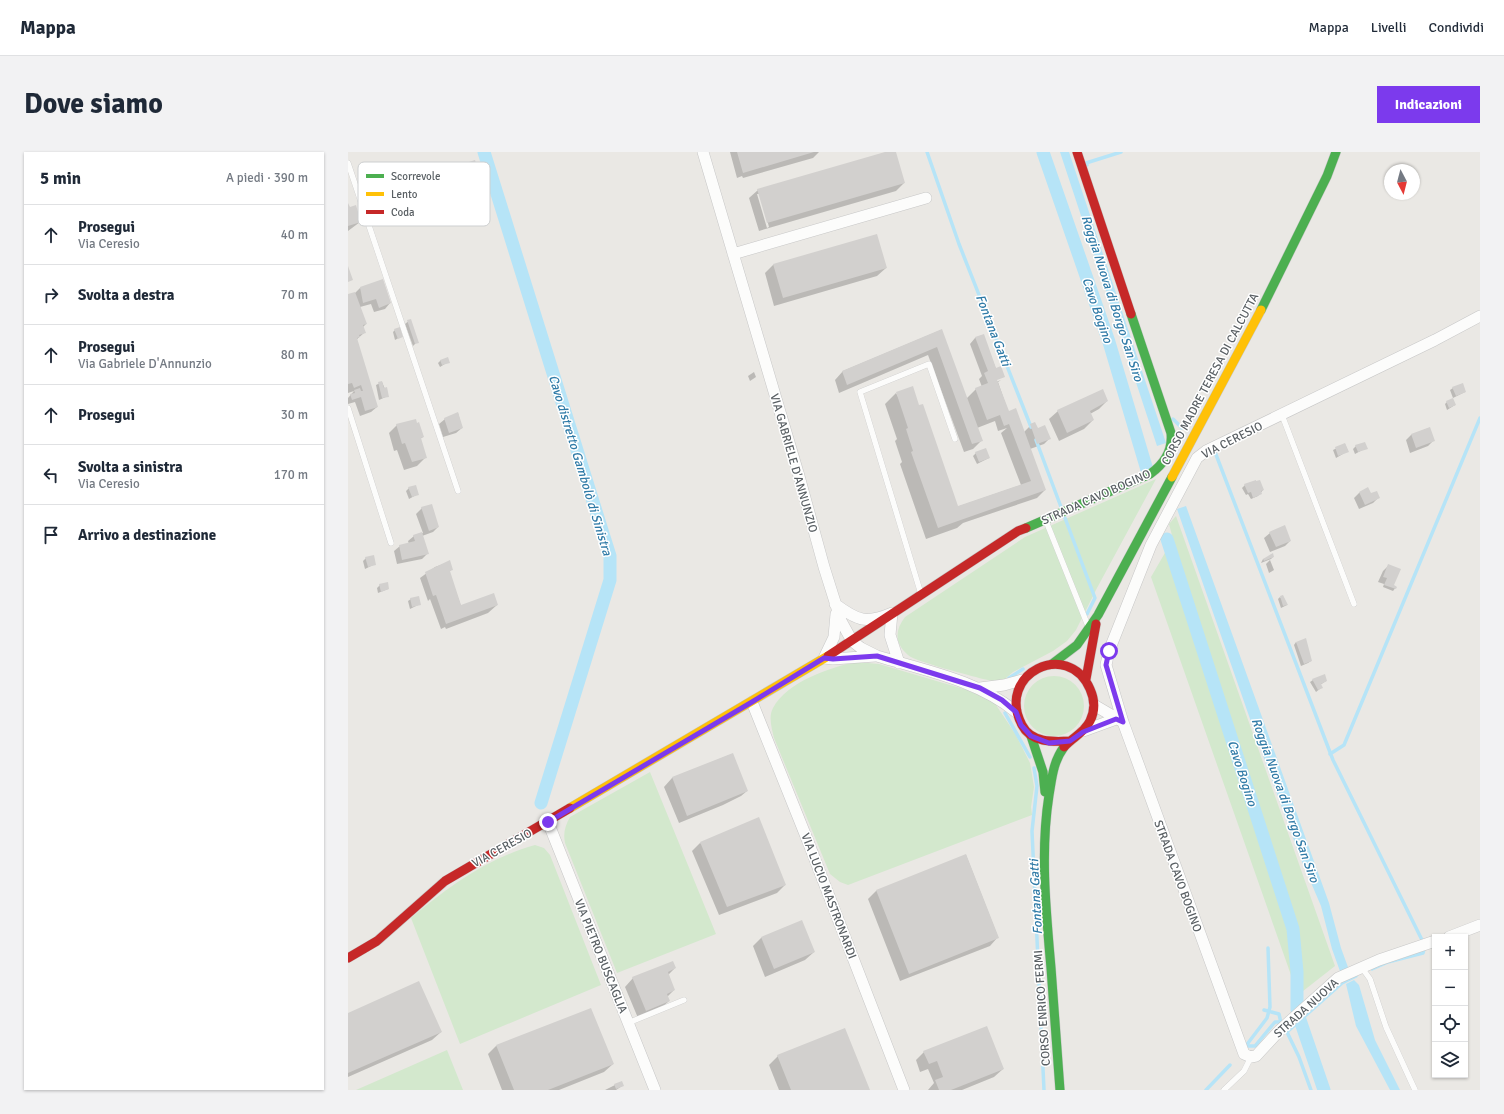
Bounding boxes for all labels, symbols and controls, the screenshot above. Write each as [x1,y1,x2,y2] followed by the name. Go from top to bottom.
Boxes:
[20,16,76,40] text: Mappa
[1309,19,1349,36] text: Mappa
[1371,19,1407,36] text: Livelli
[1429,19,1484,36] text: Condividi
[1377,86,1480,123] button: Indicazioni
[24,87,163,121] text: Dove siamo
[358,162,490,226] legend
[1384,164,1420,200] north arrow
[40,168,81,189] text: 5 min
[226,170,308,186] text: A piedi · 390 m
[391,170,440,183] text: Scorrevole
[391,188,418,201] text: Lento
[391,206,415,219] text: Coda
[1078,213,1147,385] water label: Roggia Nuova di Borgo San Siro
[78,218,135,236] text: Prosegui
[40,224,62,246] icon: ahead
[281,227,308,243] text: 40 m
[78,236,140,252] text: Via Ceresio
[1078,275,1116,346] water label: Cavo Bogino
[40,284,62,306] icon: right
[78,286,174,304] text: Svolta a destra
[281,287,308,303] text: 70 m
[1159,290,1263,468] street label: CORSO MADRE TERESA DI CALCUTTA
[972,292,1015,370] water label: Fontana Gatti
[78,338,135,356] text: Prosegui
[40,344,62,366] icon: ahead
[281,347,308,363] text: 80 m
[78,356,212,372] text: Via Gabriele D'Annunzio
[545,373,615,558] water label: Cavo distretto Gambolò di Sinistra
[766,392,821,535] street label: VIA GABRIELE D'ANNUNZIO
[40,404,62,426] icon: ahead
[78,406,135,424] text: Prosegui
[281,407,308,423] text: 30 m
[1199,419,1265,462] street label: VIA CERESIO
[78,458,183,476] text: Svolta a sinistra
[40,464,62,486] icon: left
[274,467,308,483] text: 170 m
[1039,467,1153,528] street label: STRADA CAVO BOGINO
[78,476,140,492] text: Via Ceresio
[40,524,62,546] icon: arrive
[78,526,216,544] text: Arrivo a destinazione
[1100,642,1118,660] route start
[1248,716,1323,886] water label: Roggia Nuova di Borgo San Siro
[1224,738,1261,809] water label: Cavo Bogino
[539,813,557,831] route end
[1150,818,1205,934] street label: STRADA CAVO BOGINO
[470,826,535,871] street label: VIA CERESIO
[798,831,860,961] street label: VIA LUCIO MASTRONARDI
[1026,857,1046,935] water label: Fontana Gatti
[571,897,631,1016] street label: VIA PIETRO BUSCAGLIA
[1432,934,1468,1078] map controls
[1432,934,1468,970] button: +
[1031,949,1054,1066] street label: CORSO ENRICO FERMI
[1432,970,1468,1006] button: −
[1271,975,1342,1041] street label: STRADA NUOVA
[1432,1006,1468,1042] button: locate
[1432,1042,1468,1078] button: layers

